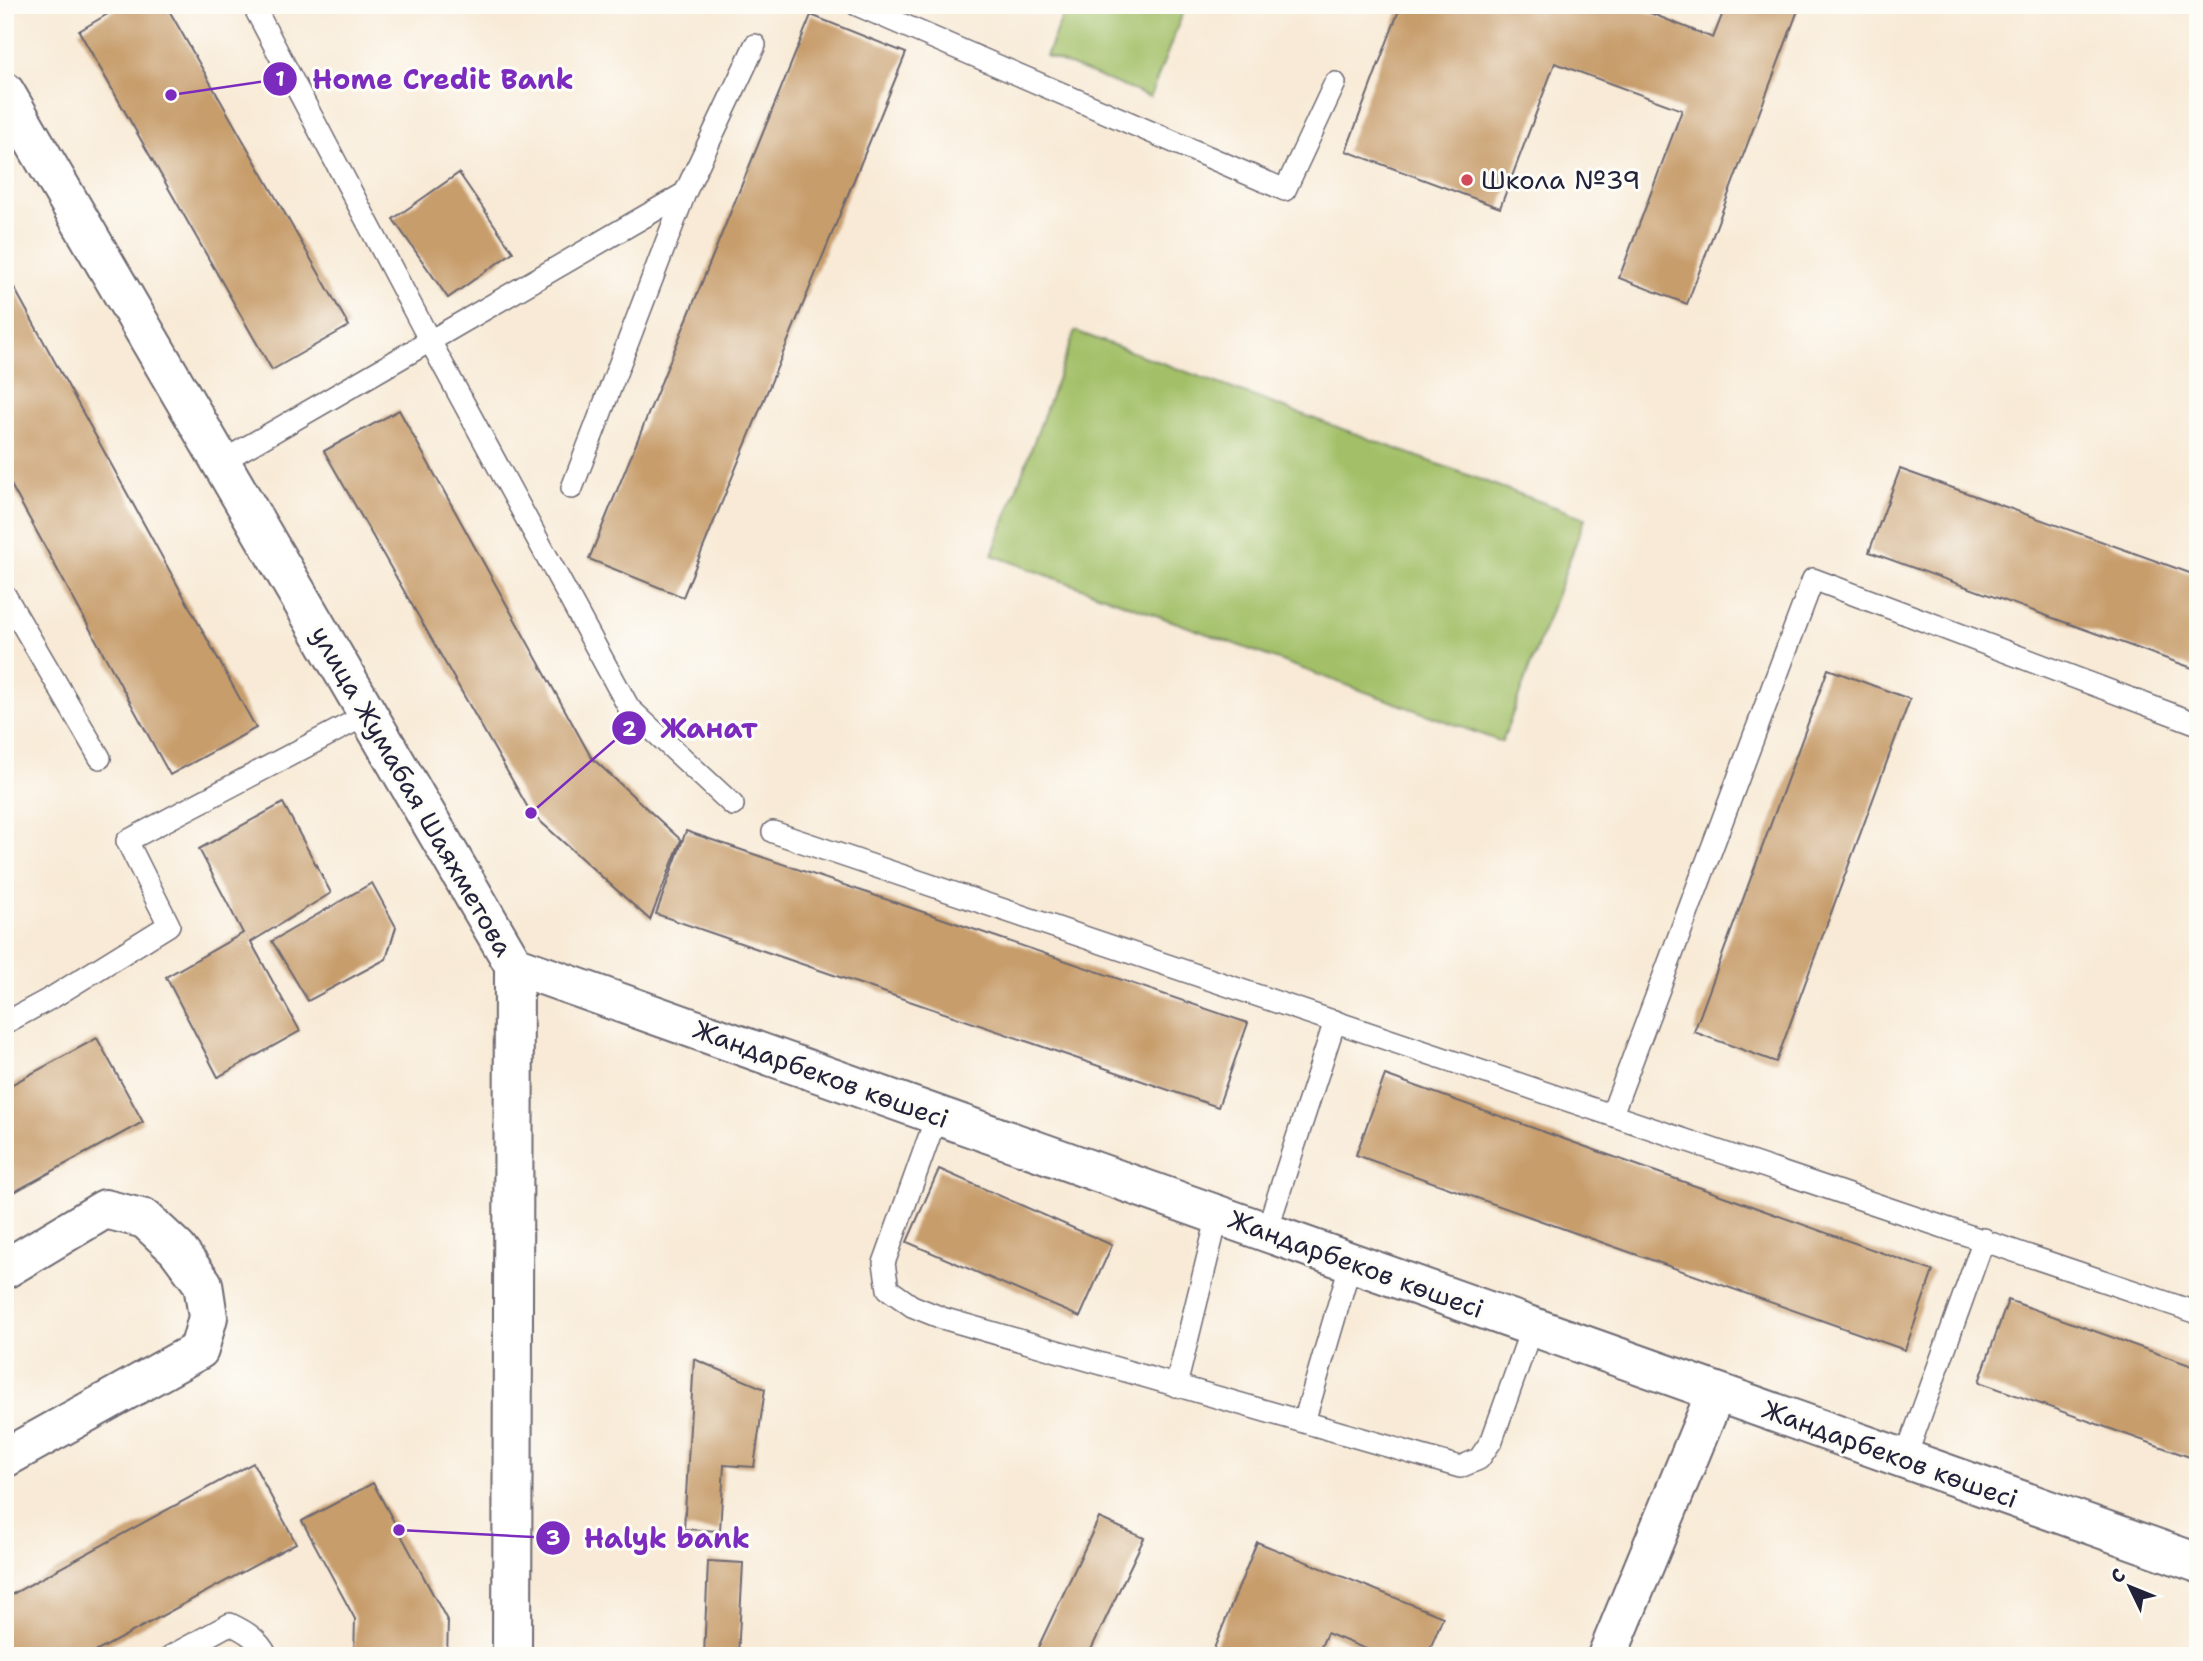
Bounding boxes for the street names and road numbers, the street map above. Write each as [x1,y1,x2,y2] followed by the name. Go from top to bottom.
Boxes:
[303,619,522,962] street label: улица Жумабая Шаяхметова
[689,1011,954,1136] street label: Жандарбеков көшесі
[1224,1201,1489,1326] street label: Жандарбеков көшесі
[1758,1391,2023,1516] street label: Жандарбеков көшесі

